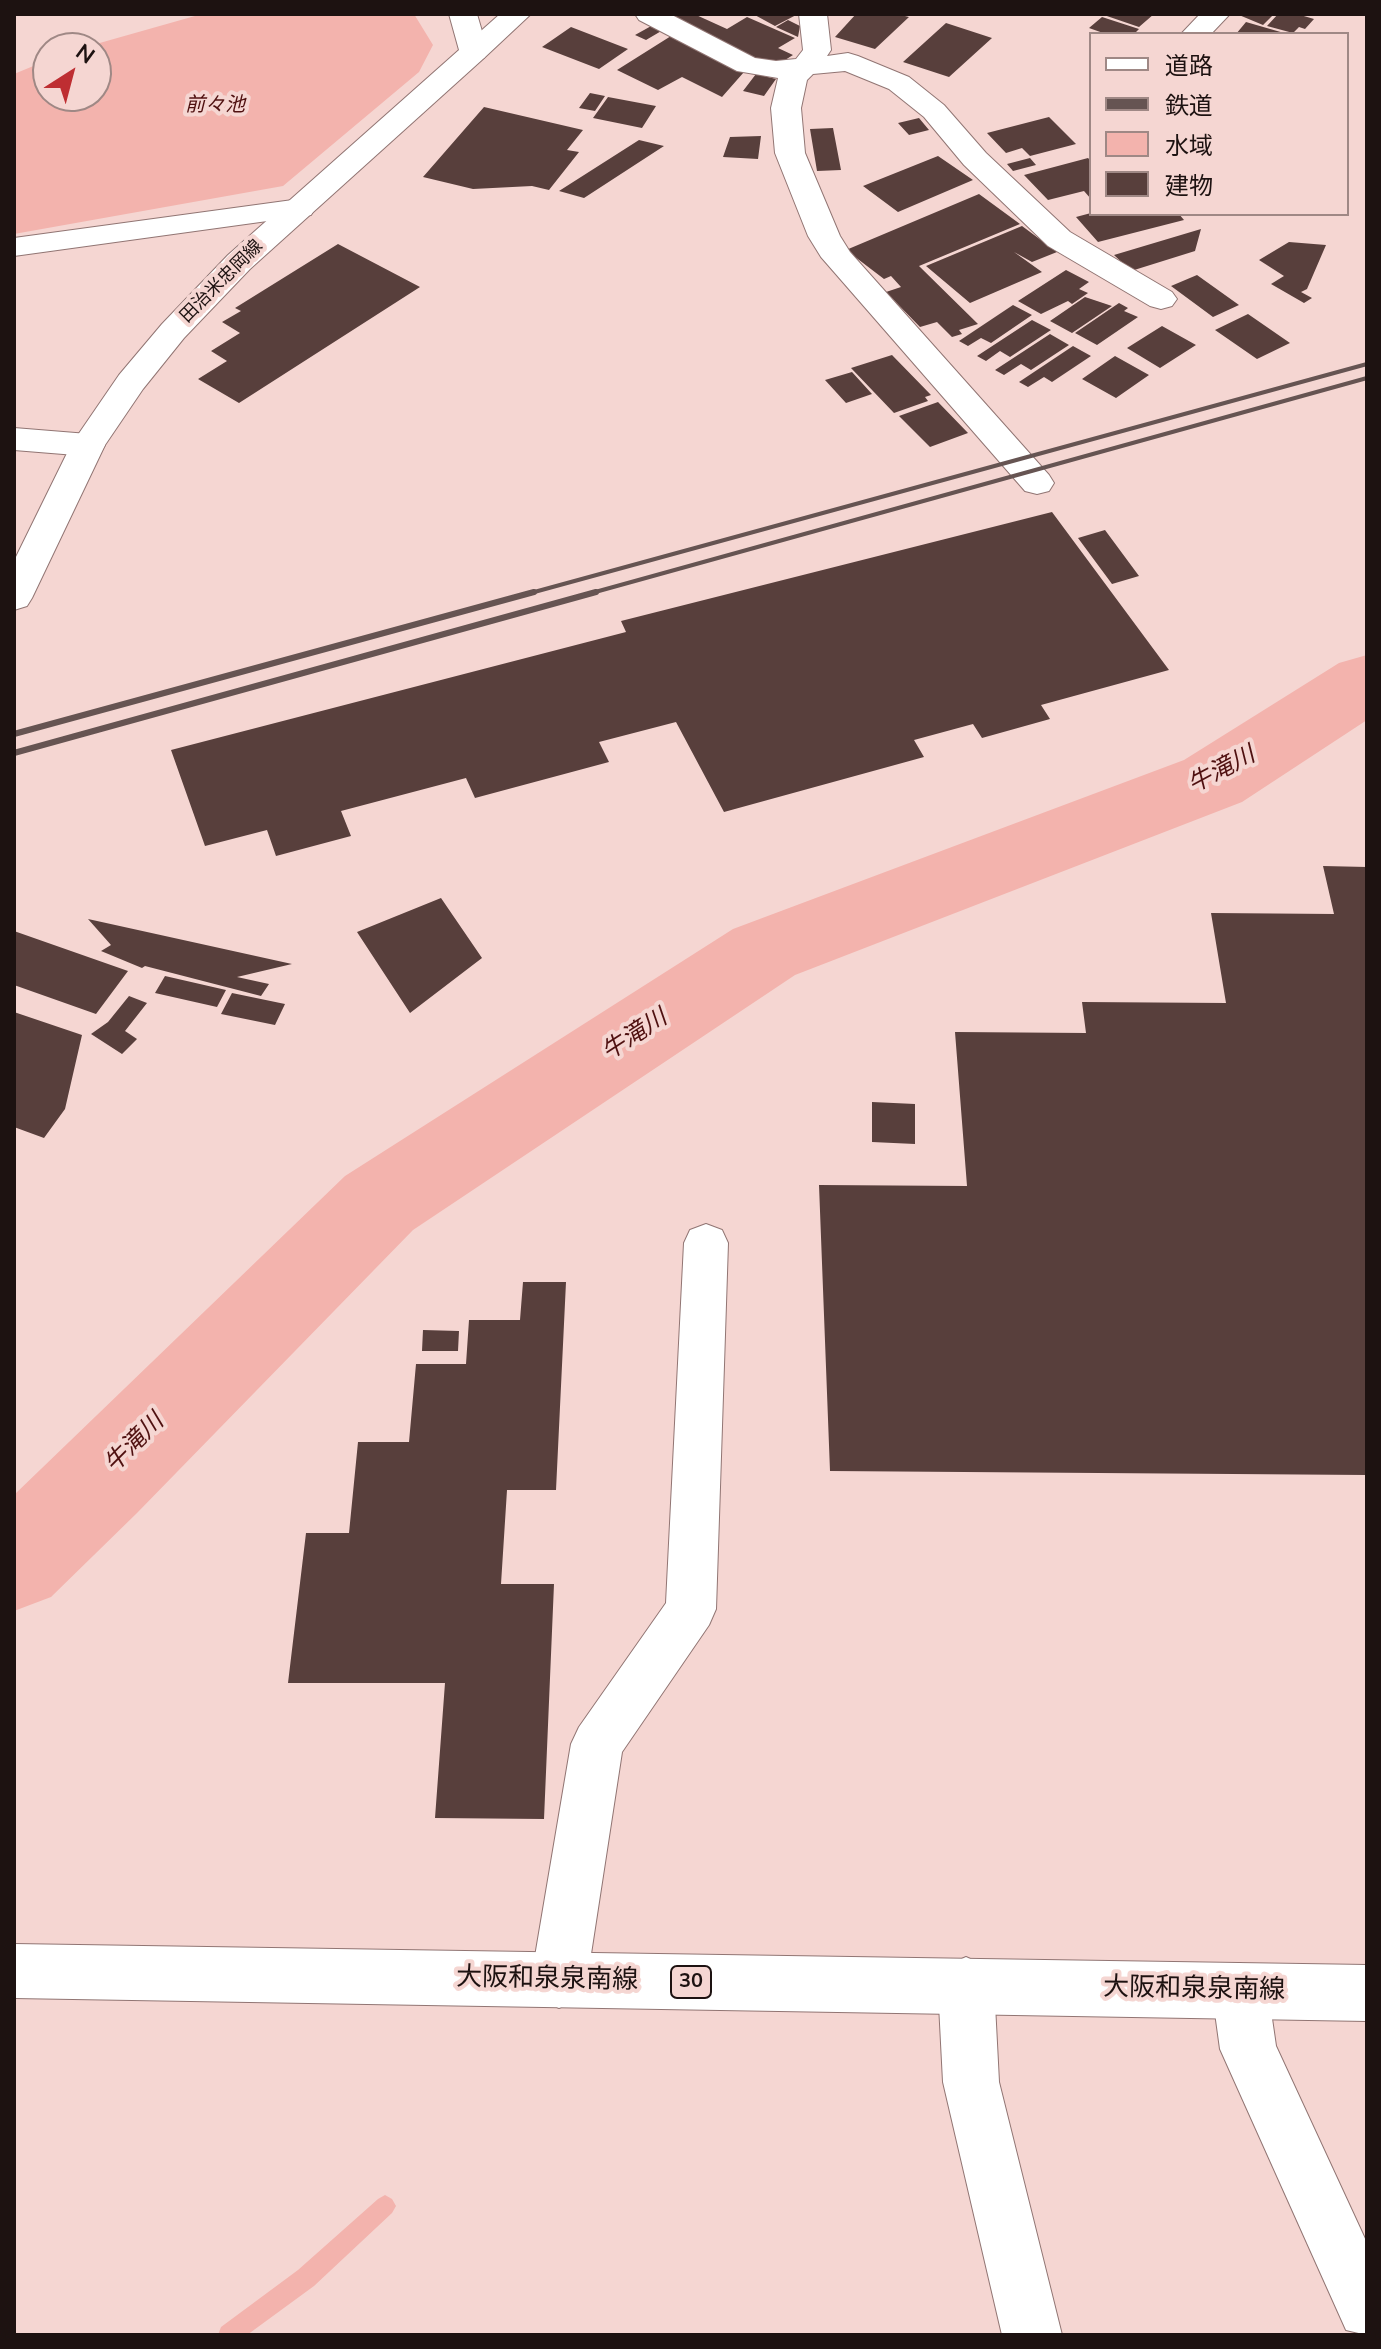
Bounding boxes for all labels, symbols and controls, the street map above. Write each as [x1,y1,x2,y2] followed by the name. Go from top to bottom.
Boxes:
[32,32,112,112] north arrow
[1089,32,1349,216] legend
[69,37,100,71] text: N
[1165,50,1213,82] text: 道路
[1165,90,1213,122] text: 鉄道
[185,94,245,118] water label: 前々池
[1165,130,1213,162] text: 水域
[1165,170,1213,202] text: 建物
[176,236,268,328] street label: 田治米忠岡線
[1183,741,1261,801] water label: 牛滝川
[597,1004,673,1068] water label: 牛滝川
[99,1408,171,1480] water label: 牛滝川
[456,1963,638,1997] street label: 大阪和泉泉南線
[671,1966,711,1998] road number: 30
[1103,1973,1285,2007] street label: 大阪和泉泉南線

